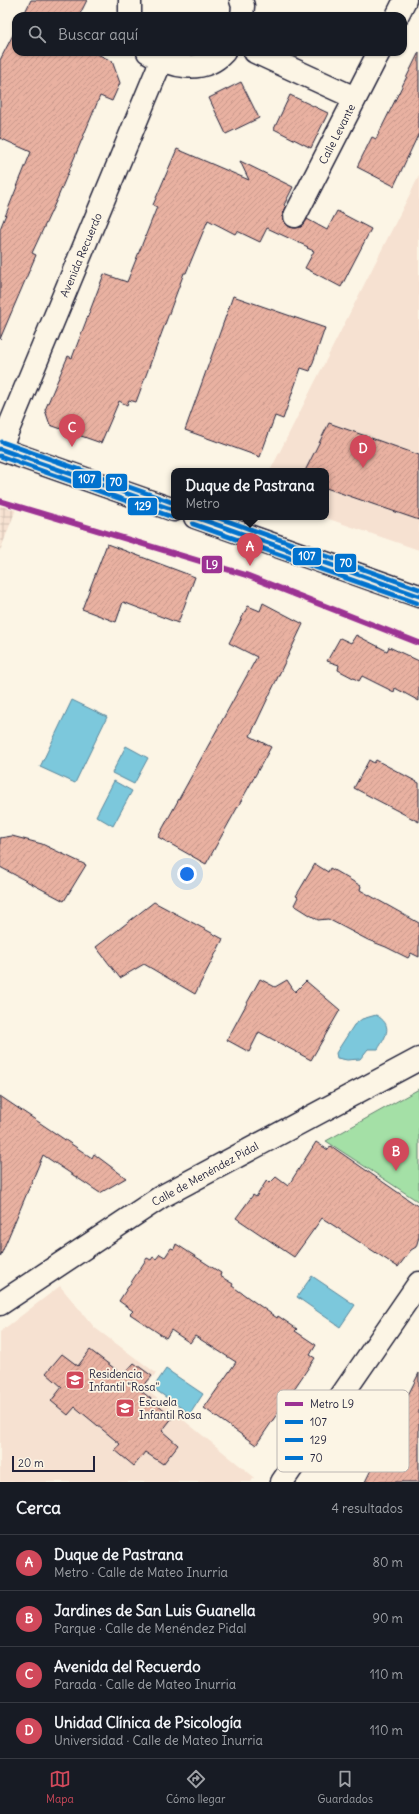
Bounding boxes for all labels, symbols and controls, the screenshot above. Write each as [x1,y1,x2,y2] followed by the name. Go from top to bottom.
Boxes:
[12,12,407,56] search box
[26,23,48,45] icon: search
[58,25,138,44] text: Buscar aquí
[316,101,358,167] street label: Calle Levante
[57,211,105,299] street label: Avenida Recuerdo
[59,414,85,447] pin: C
[350,435,376,468] pin: D
[171,468,329,520] popup
[72,470,102,489] line badge: 107
[79,472,96,486] text: 107
[105,473,128,492] line badge: 70
[110,475,122,489] text: 70
[185,476,315,495] text: Duque de Pastrana
[185,495,220,512] text: Metro
[127,497,158,516] line badge: 129
[135,499,151,513] text: 129
[237,533,263,566] pin: A
[292,547,322,566] line badge: 107
[299,549,316,563] text: 107
[334,553,357,573] line badge: 70
[201,555,223,574] line badge: L9
[340,556,352,570] text: 70
[206,558,218,572] text: L9
[177,864,197,884] your location
[383,1138,409,1171] pin: B
[149,1139,261,1209] street label: Calle de Menéndez Pidal
[89,1367,159,1394] place label: Residencia Infantil "Rosa"
[64,1369,86,1391] school or university icon: Residencia Infantil "Rosa"
[277,1390,409,1472] legend
[139,1395,202,1422] place label: Escuela Infantil Rosa
[114,1397,136,1419] school or university icon: Escuela Infantil Rosa
[310,1397,354,1411] text: Metro L9
[310,1415,327,1429] text: 107
[310,1433,327,1447] text: 129
[310,1451,323,1465] text: 70
[12,1454,95,1473] scale bar
[18,1456,44,1470] text: 20 m
[16,1497,61,1519] text: Cerca
[331,1500,403,1517] text: 4 resultados
[54,1545,183,1564] text: Duque de Pastrana
[25,1554,33,1571] text: A
[372,1554,403,1571] text: 80 m
[54,1564,228,1581] text: Metro · Calle de Mateo Inurria
[54,1601,256,1620] text: Jardines de San Luis Guanella
[25,1610,33,1627] text: B
[372,1610,403,1627] text: 90 m
[54,1620,246,1637] text: Parque · Calle de Menéndez Pidal
[54,1657,201,1676] text: Avenida del Recuerdo
[25,1666,33,1683] text: C
[370,1666,403,1683] text: 110 m
[54,1676,236,1693] text: Parada · Calle de Mateo Inurria
[54,1713,242,1732] text: Unidad Clínica de Psicología
[24,1722,34,1739] text: D
[370,1722,403,1739] text: 110 m
[54,1732,263,1749] text: Universidad · Calle de Mateo Inurria
[46,1768,74,1806] tab: Mapa
[166,1768,225,1806] tab: Cómo llegar
[318,1768,373,1806] tab: Guardados

